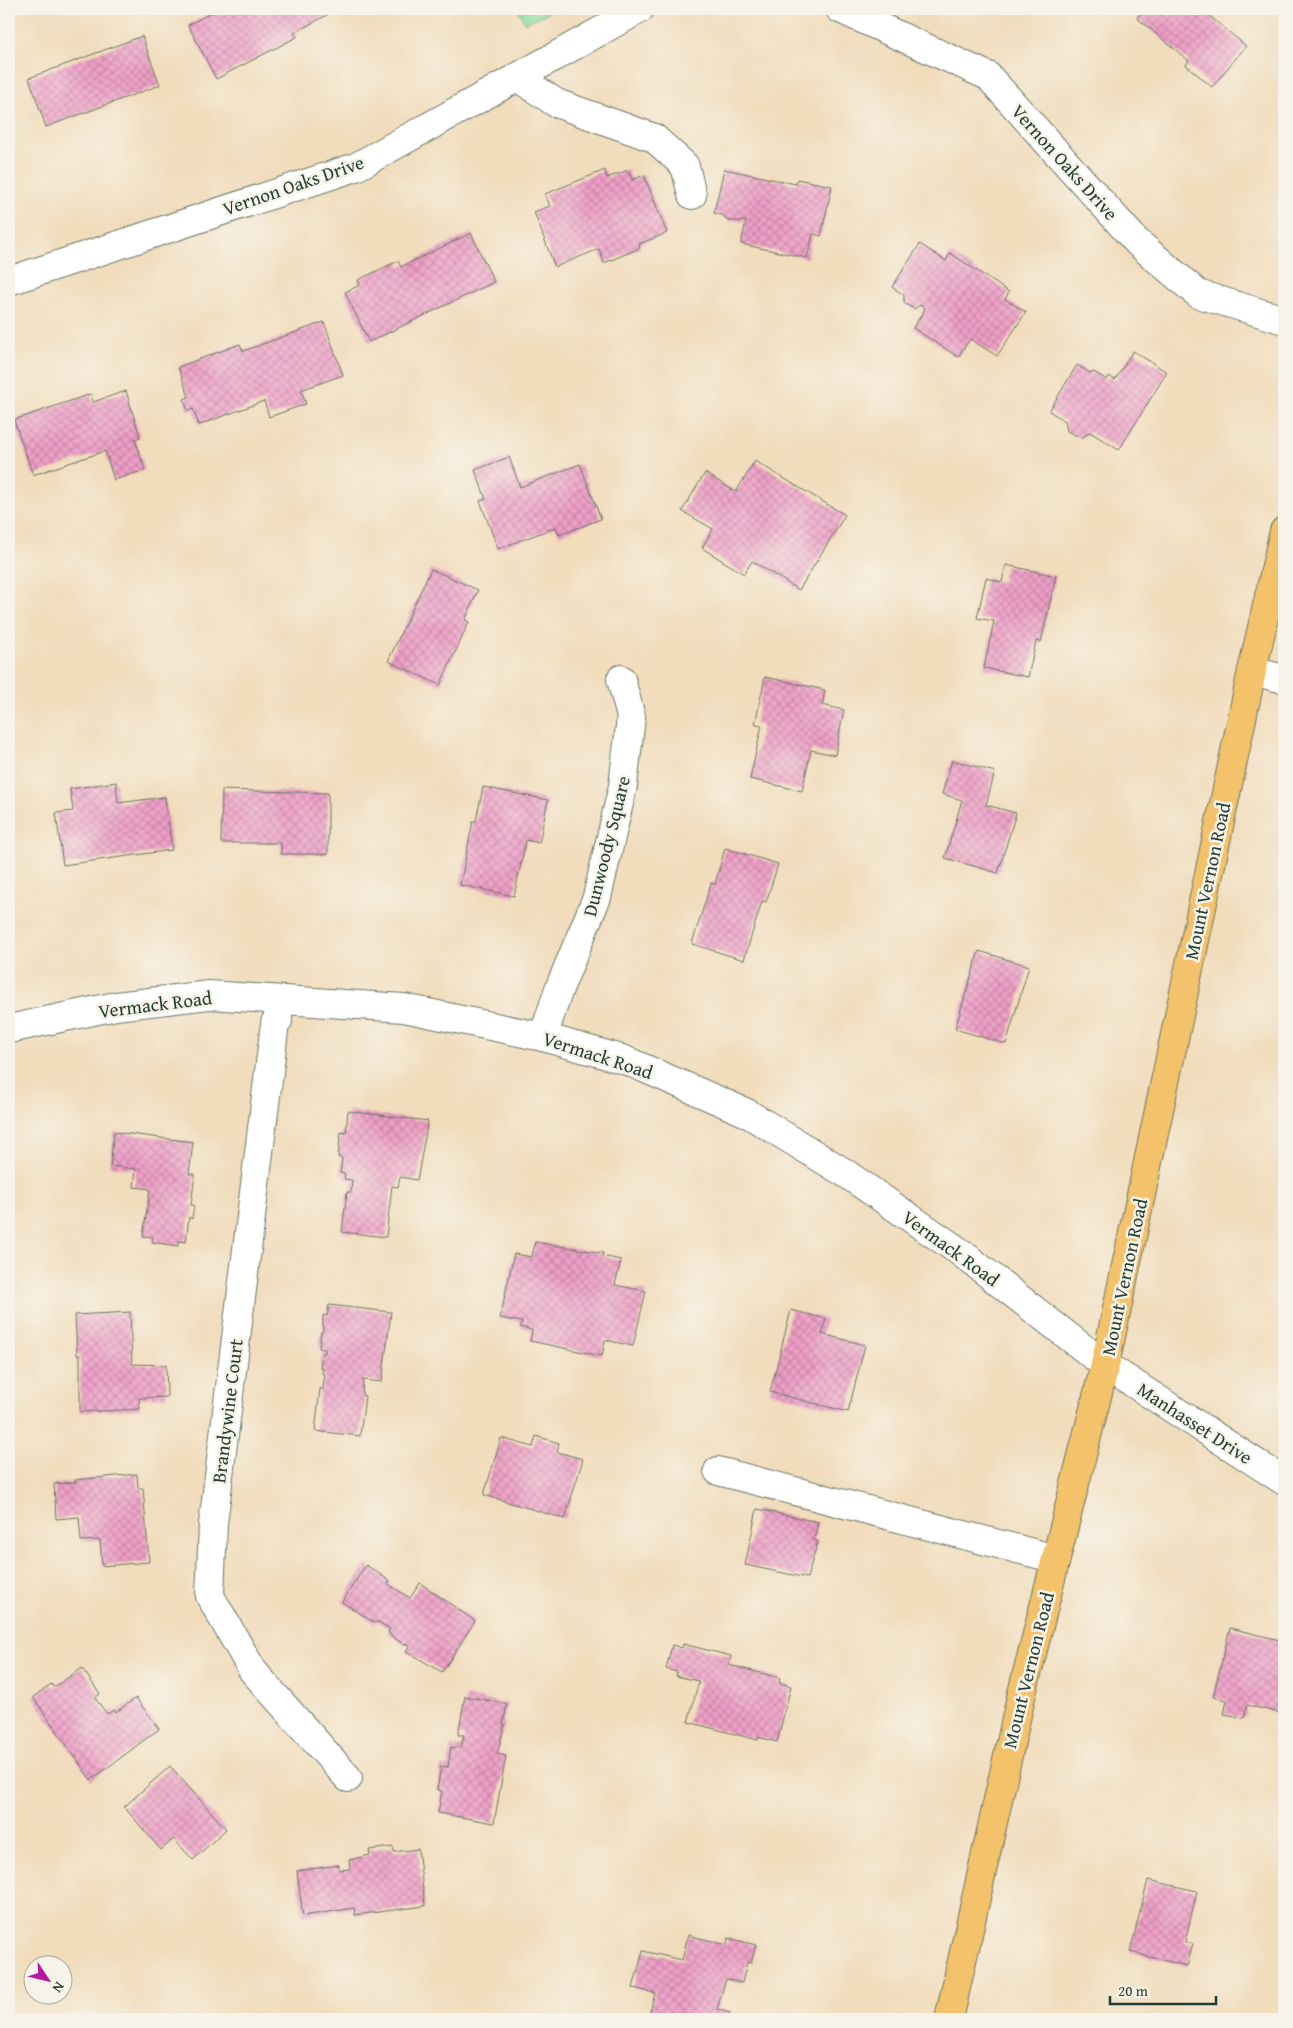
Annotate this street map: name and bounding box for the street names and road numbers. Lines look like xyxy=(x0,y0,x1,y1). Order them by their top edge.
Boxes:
street label: Vernon Oaks Drive xyxy=(1005,98,1125,226)
street label: Vernon Oaks Drive xyxy=(219,148,368,222)
street label: Dunwoody Square xyxy=(575,773,637,919)
street label: Mount Vernon Road xyxy=(1177,799,1238,962)
street label: Vermack Road xyxy=(97,983,214,1025)
street label: Vermack Road xyxy=(539,1024,657,1086)
street label: Mount Vernon Road xyxy=(1094,1195,1155,1358)
street label: Vermack Road xyxy=(897,1203,1006,1293)
street label: Brandywine Court xyxy=(204,1337,250,1485)
street label: Manhasset Drive xyxy=(1132,1375,1258,1471)
street label: Mount Vernon Road xyxy=(995,1588,1061,1751)

